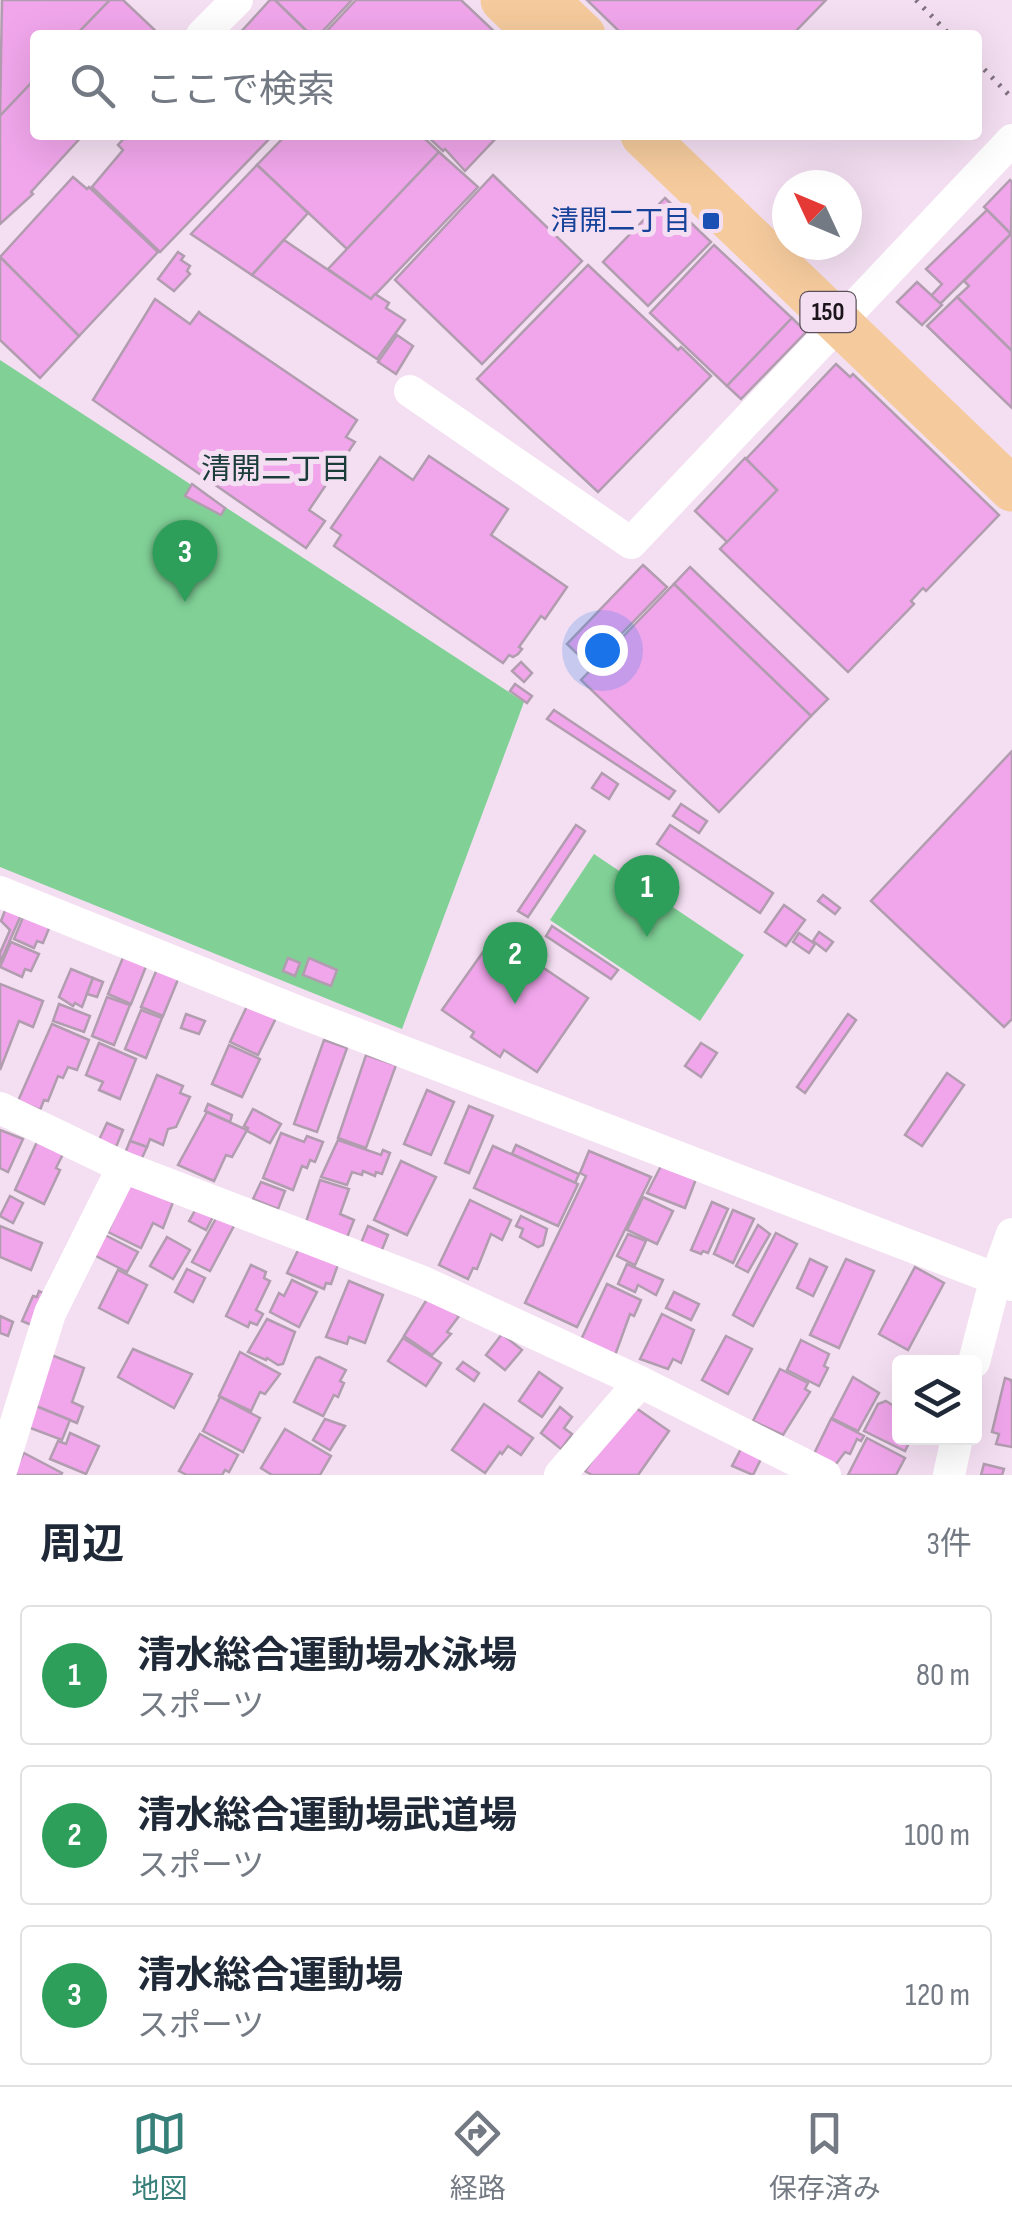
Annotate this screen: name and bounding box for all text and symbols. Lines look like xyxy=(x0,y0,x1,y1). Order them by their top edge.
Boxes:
search box xyxy=(30,30,982,140)
icon: search xyxy=(65,58,120,113)
text: ここで検索 xyxy=(145,68,335,113)
north arrow xyxy=(772,170,862,260)
place label: 清開二丁目 xyxy=(551,205,691,238)
marker: 清開二丁目 xyxy=(700,210,722,232)
road number: 150 xyxy=(800,292,856,332)
district label: 清開二丁目 xyxy=(201,452,351,488)
pin: 3 xyxy=(152,520,218,602)
your location xyxy=(577,625,628,676)
pin: 1 xyxy=(614,854,680,937)
pin: 2 xyxy=(482,922,548,1004)
map controls xyxy=(892,1355,982,1445)
button: layers xyxy=(892,1355,982,1445)
text: 周辺 xyxy=(40,1520,124,1571)
text: 3件 xyxy=(927,1525,972,1564)
text: 清水総合運動場水泳場 xyxy=(137,1634,517,1679)
text: 1 xyxy=(68,1656,81,1695)
text: 80 m xyxy=(916,1656,970,1695)
text: スポーツ xyxy=(137,1687,264,1726)
text: 清水総合運動場武道場 xyxy=(137,1794,517,1839)
text: 2 xyxy=(67,1816,82,1855)
text: 100 m xyxy=(905,1816,970,1855)
text: スポーツ xyxy=(137,1847,264,1886)
text: 清水総合運動場 xyxy=(137,1954,403,1999)
text: 3 xyxy=(67,1976,82,2015)
text: 120 m xyxy=(905,1976,970,2015)
text: スポーツ xyxy=(137,2007,264,2046)
tab: 地図 xyxy=(131,2106,187,2206)
tab: 経路 xyxy=(450,2106,506,2206)
tab: 保存済み xyxy=(769,2106,881,2206)

